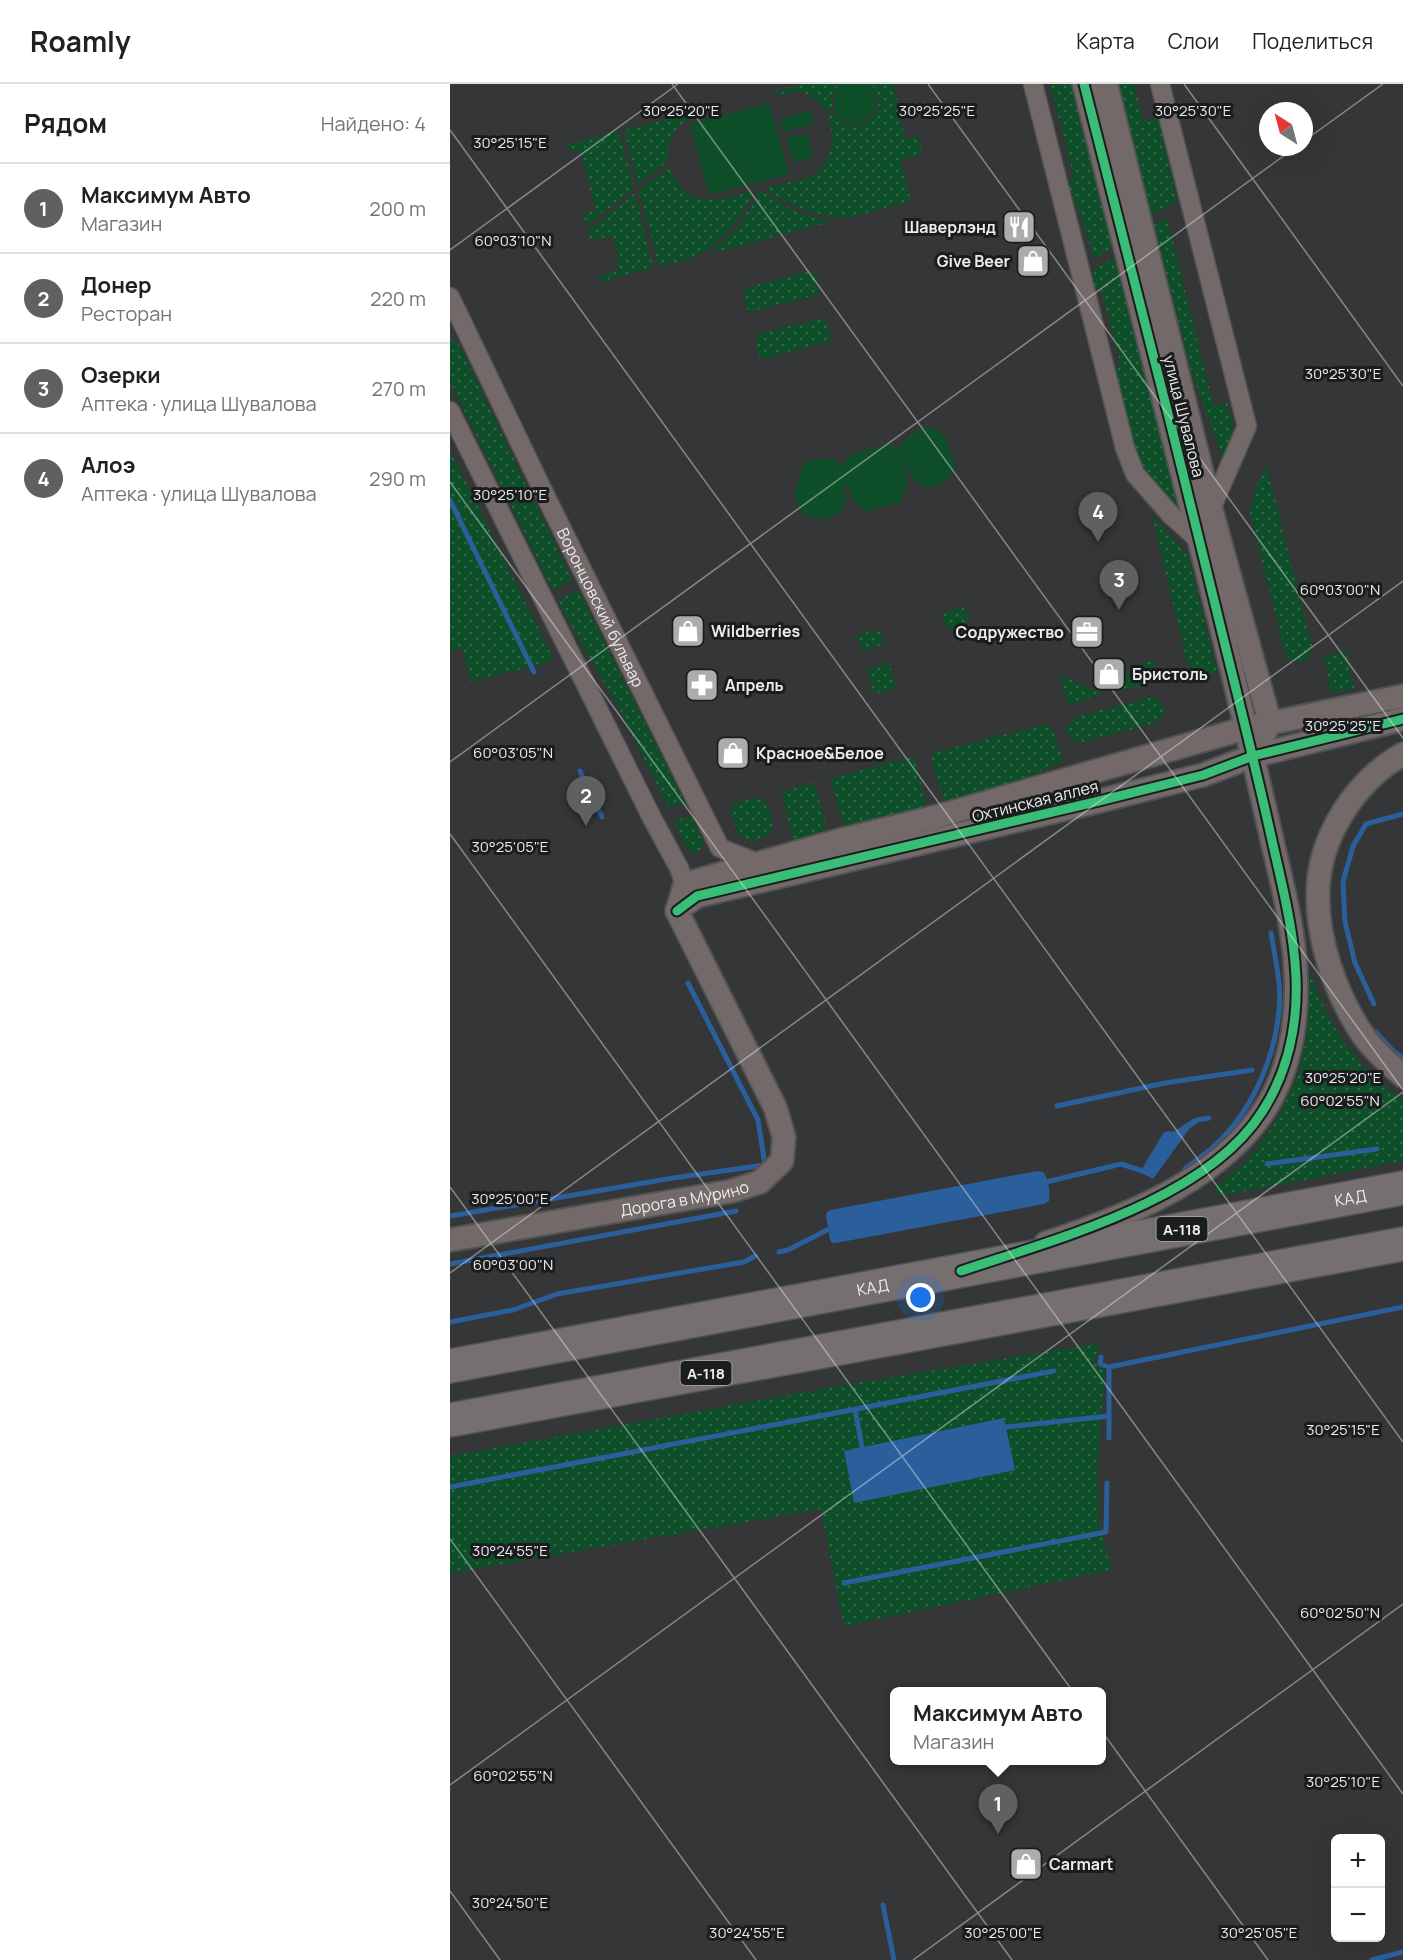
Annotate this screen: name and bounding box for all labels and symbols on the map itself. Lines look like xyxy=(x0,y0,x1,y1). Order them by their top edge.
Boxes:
text: 30°25'20"E xyxy=(643,100,719,121)
text: 30°25'25"E xyxy=(899,100,975,121)
text: 30°25'30"E xyxy=(1155,100,1231,121)
north arrow xyxy=(1259,102,1313,156)
text: 30°25'15"E xyxy=(473,132,547,153)
restaurant icon: Шаверлэнд xyxy=(1001,209,1037,245)
place label: Шаверлэнд xyxy=(904,216,996,238)
text: 60°03'10"N xyxy=(474,230,552,251)
shop icon: Give Beer xyxy=(1015,243,1051,279)
place label: Give Beer xyxy=(937,250,1010,272)
street label: улица Шувалова xyxy=(1158,353,1210,479)
text: 30°25'30"E xyxy=(1305,363,1381,384)
text: 30°25'10"E xyxy=(473,484,547,505)
pin: 4 xyxy=(1078,492,1118,542)
street label: Воронцовский бульвар xyxy=(552,524,650,691)
pin: 3 xyxy=(1100,560,1138,610)
text: 60°03'00"N xyxy=(1300,579,1380,600)
shop icon: Wildberries xyxy=(670,613,706,649)
office icon: Содружество xyxy=(1069,614,1105,650)
place label: Wildberries xyxy=(711,620,801,642)
place label: Содружество xyxy=(956,621,1064,643)
shop icon: Бристоль xyxy=(1091,656,1127,692)
place label: Бристоль xyxy=(1132,663,1208,685)
pharmacy icon: Апрель xyxy=(684,667,720,703)
place label: Апрель xyxy=(725,674,784,696)
text: 30°25'25"E xyxy=(1305,715,1381,736)
shop icon: Красное&Белое xyxy=(715,735,751,771)
text: 60°03'05"N xyxy=(473,742,553,763)
place label: Красное&Белое xyxy=(756,742,884,764)
street label: Охтинская аллея xyxy=(970,775,1100,827)
pin: 2 xyxy=(566,776,606,826)
text: 30°25'05"E xyxy=(472,836,548,857)
text: 30°25'20"E xyxy=(1305,1067,1381,1088)
text: 60°02'55"N xyxy=(1300,1090,1380,1111)
street label: Дорога в Мурино xyxy=(618,1175,752,1221)
street label: КАД xyxy=(1333,1184,1368,1212)
text: 30°25'00"E xyxy=(471,1188,549,1209)
road number: А-118 xyxy=(1156,1217,1208,1241)
text: 60°03'00"N xyxy=(473,1254,553,1275)
street label: КАД xyxy=(855,1273,891,1301)
your location xyxy=(906,1283,935,1312)
road number: А-118 xyxy=(680,1361,732,1385)
text: 30°25'15"E xyxy=(1306,1419,1380,1440)
text: 30°24'55"E xyxy=(472,1540,548,1561)
text: 60°02'50"N xyxy=(1300,1602,1380,1623)
text: 60°02'55"N xyxy=(473,1765,553,1786)
text: 30°25'10"E xyxy=(1306,1771,1380,1792)
pin: 1 xyxy=(978,1784,1018,1834)
shop icon: Carmart xyxy=(1008,1846,1044,1882)
place label: Carmart xyxy=(1049,1853,1113,1875)
text: 30°24'50"E xyxy=(472,1892,548,1913)
text: 30°24'55"E xyxy=(709,1922,785,1943)
text: 30°25'00"E xyxy=(964,1922,1042,1943)
text: 30°25'05"E xyxy=(1221,1922,1297,1943)

